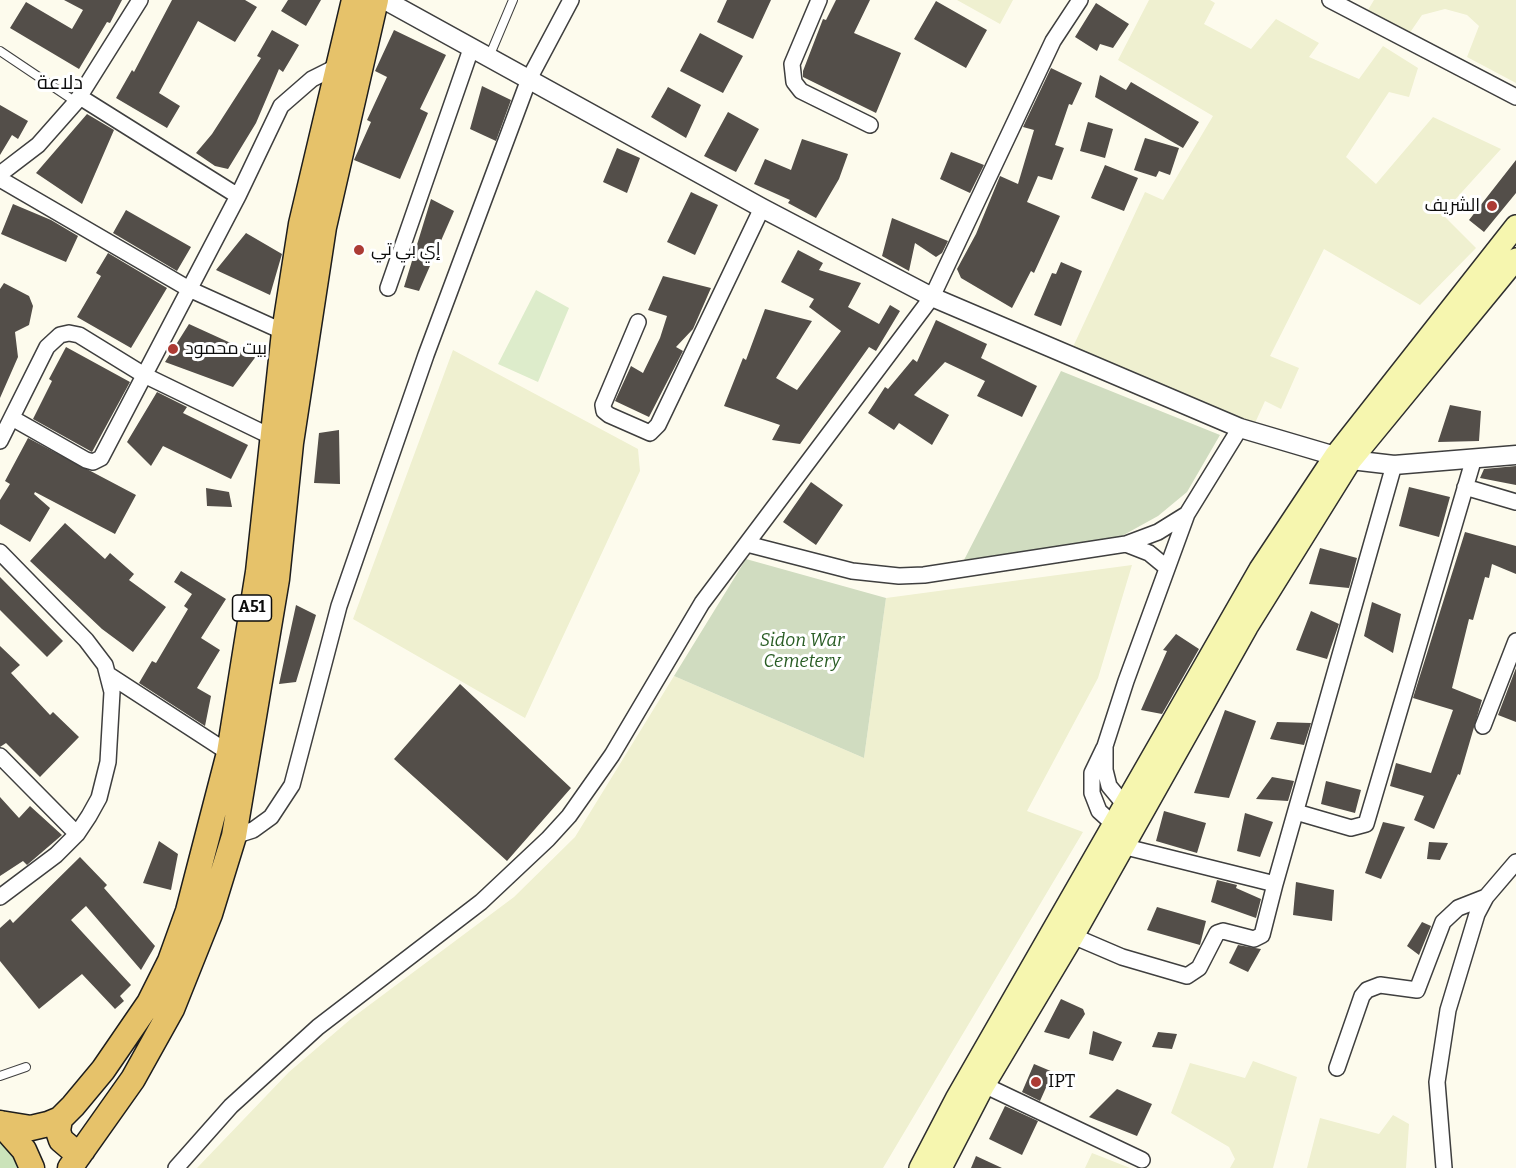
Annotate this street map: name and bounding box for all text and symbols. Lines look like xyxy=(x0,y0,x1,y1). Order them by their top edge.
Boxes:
district label: دلاعة xyxy=(37,71,83,95)
place label: الشريف xyxy=(1424,195,1480,217)
marker: الشريف xyxy=(1485,199,1499,213)
place label: إي بي تي xyxy=(371,239,441,261)
marker: إي بي تي xyxy=(352,243,366,257)
place label: بيت محمود xyxy=(185,338,267,360)
marker: بيت محمود xyxy=(166,342,180,356)
road number: A51 xyxy=(232,595,272,621)
park label: Sidon War Cemetery xyxy=(760,630,844,672)
place label: IPT xyxy=(1048,1071,1075,1093)
marker: IPT xyxy=(1029,1075,1043,1089)

